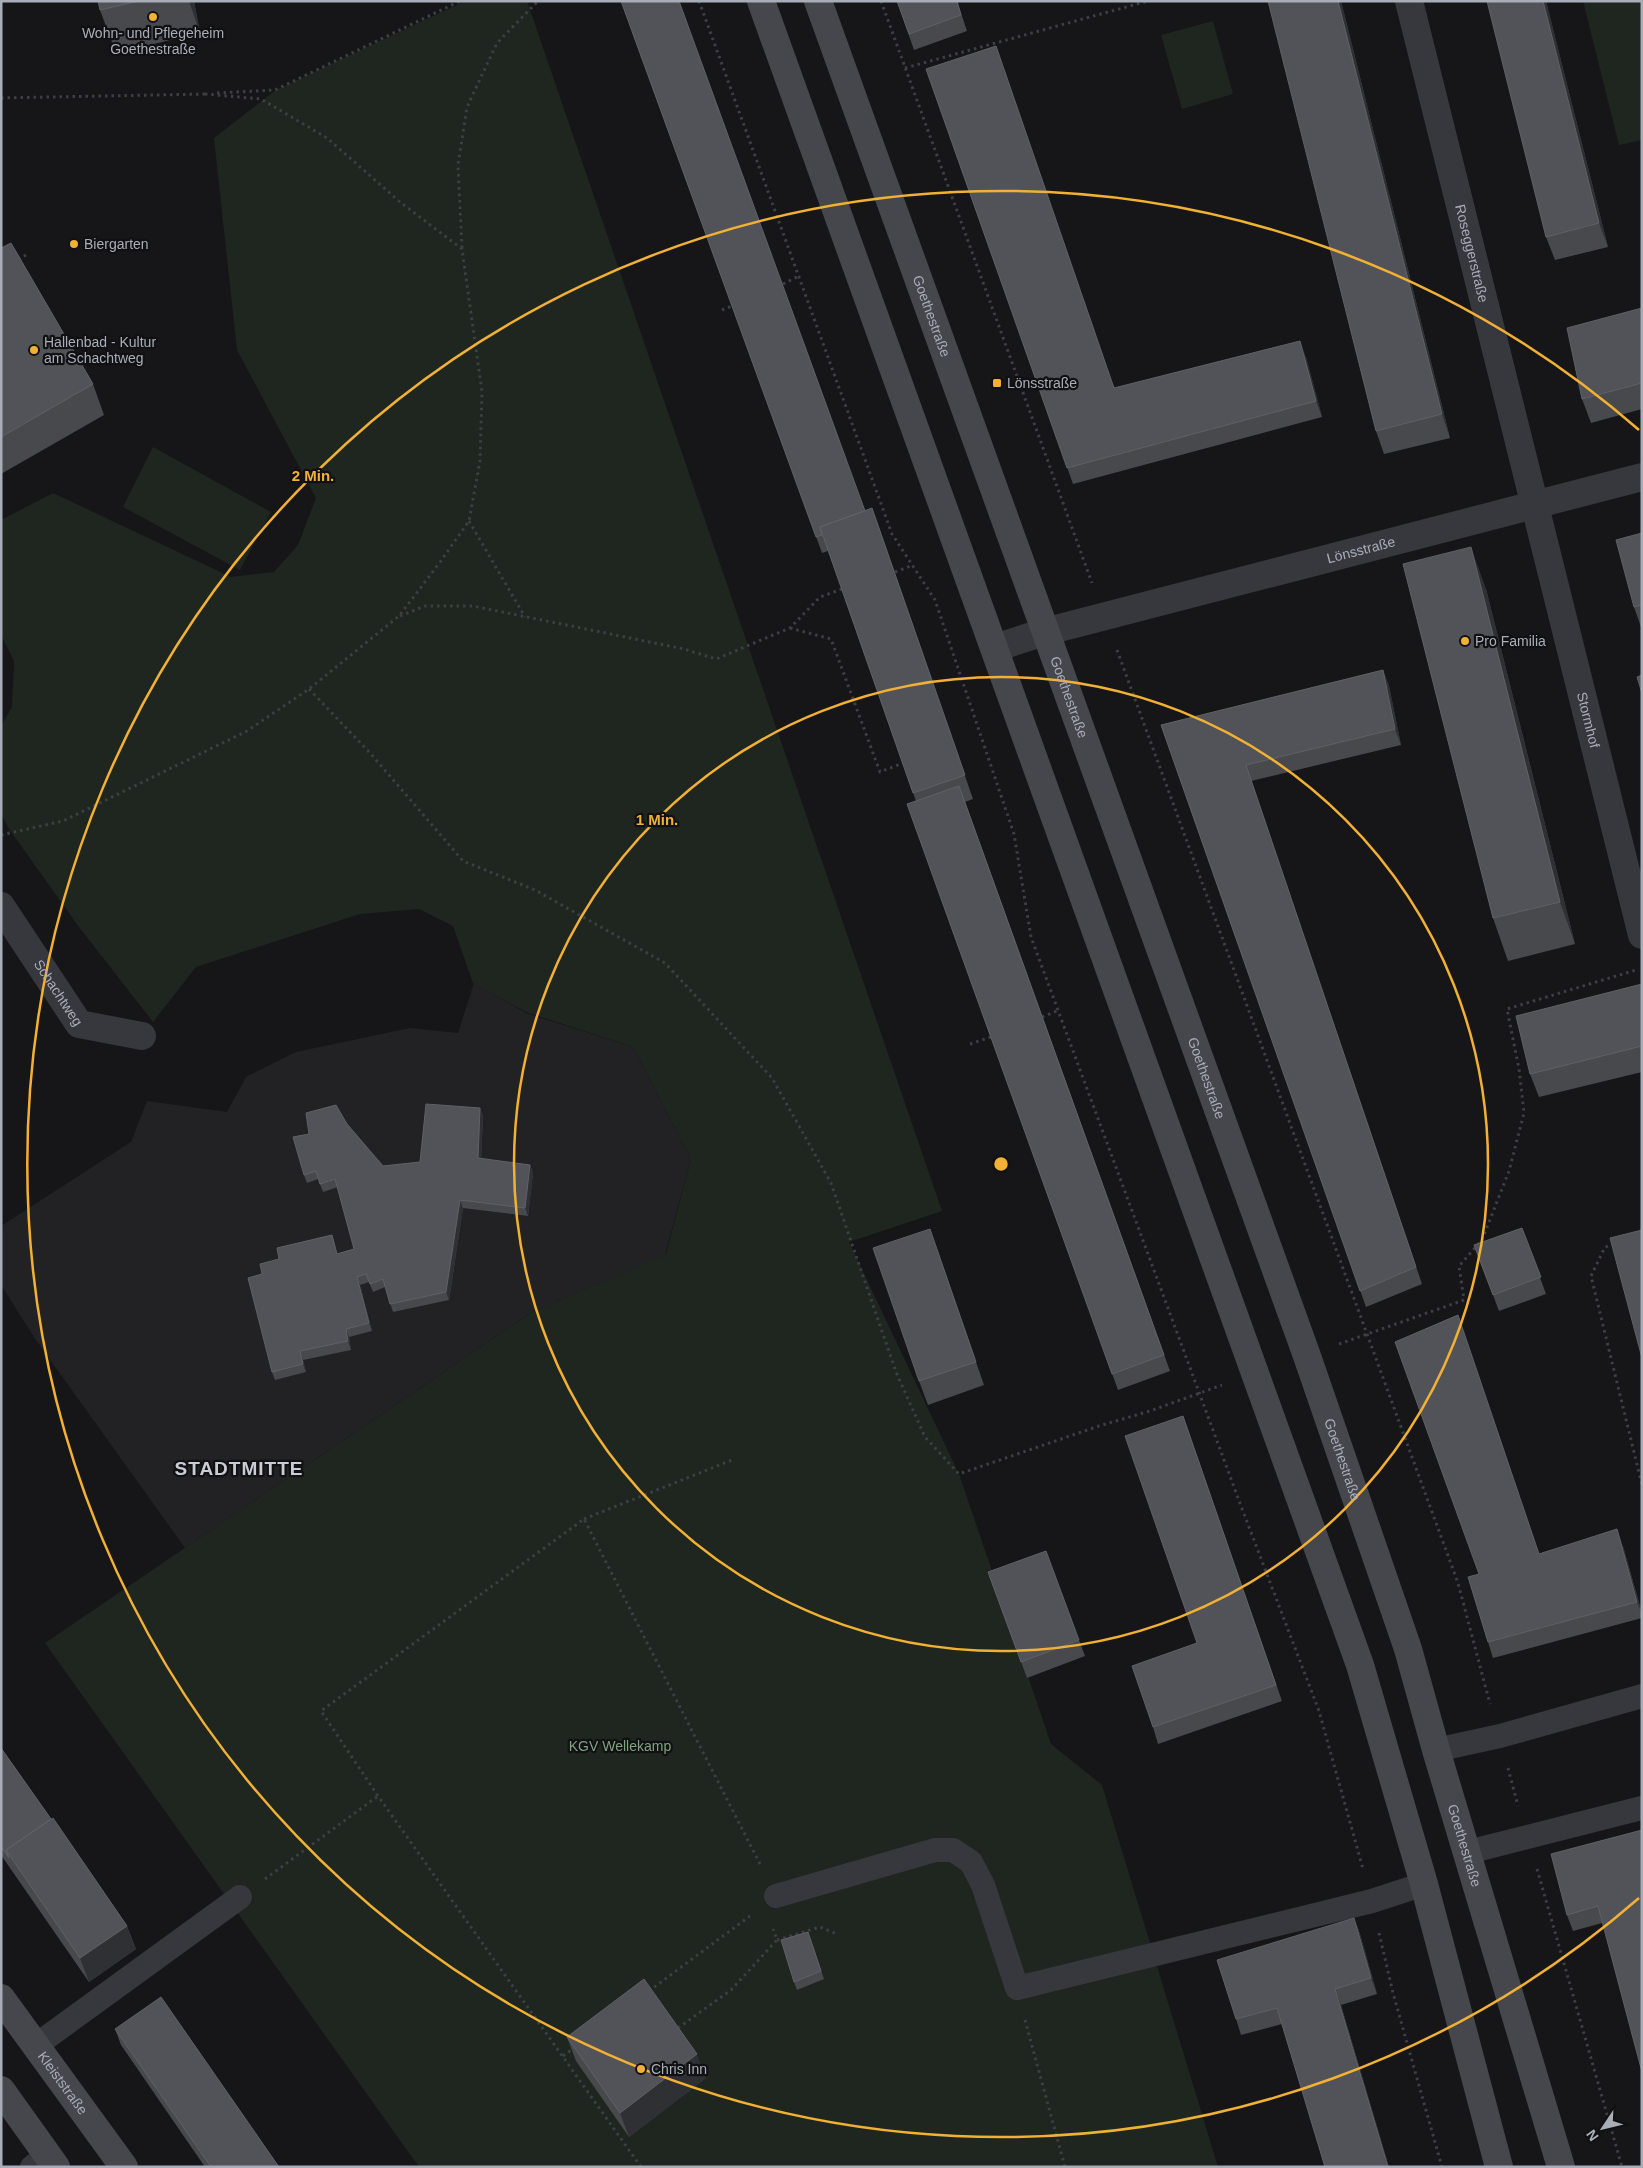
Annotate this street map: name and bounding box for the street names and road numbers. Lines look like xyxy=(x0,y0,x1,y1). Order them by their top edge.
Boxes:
street label: Roseggerstraße xyxy=(1452,203,1492,304)
street label: Goethestraße xyxy=(910,273,954,359)
street label: Lönsstraße xyxy=(1325,533,1397,566)
street label: Goethestraße xyxy=(1047,654,1091,740)
street label: Stormhof xyxy=(1574,690,1603,750)
street label: Schachtweg xyxy=(31,957,86,1029)
street label: Goethestraße xyxy=(1185,1035,1229,1121)
street label: Goethestraße xyxy=(1321,1416,1364,1503)
street label: Goethestraße xyxy=(1445,1802,1485,1889)
street label: Kleiststraße xyxy=(35,2048,91,2118)

